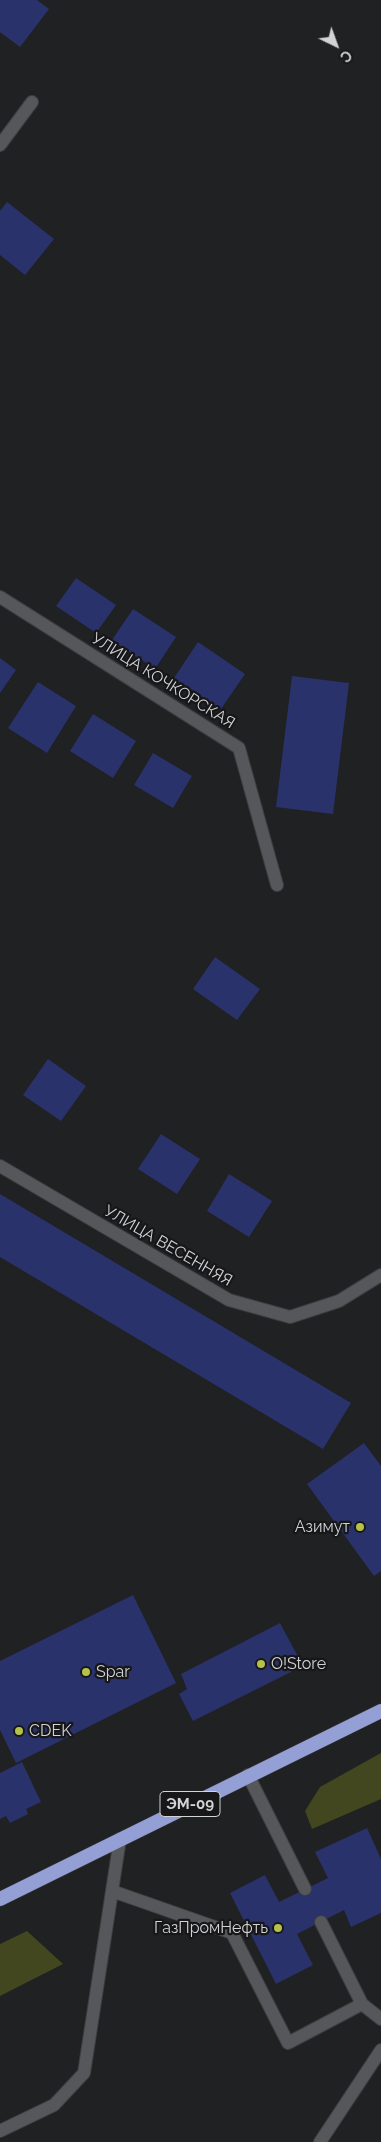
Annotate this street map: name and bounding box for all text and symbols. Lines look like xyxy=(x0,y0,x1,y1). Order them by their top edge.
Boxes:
north arrow xyxy=(311,20,361,70)
text: С xyxy=(337,47,355,65)
street label: УЛИЦА КОЧКОРСКАЯ xyxy=(88,629,238,733)
street label: УЛИЦА ВЕСЕННЯЯ xyxy=(100,1201,236,1291)
place label: Азимут xyxy=(295,1517,350,1537)
marker: Азимут xyxy=(354,1521,366,1533)
place label: O!Store xyxy=(271,1654,326,1674)
marker: O!Store xyxy=(255,1658,267,1670)
place label: Spar xyxy=(96,1662,130,1682)
marker: Spar xyxy=(80,1666,92,1678)
place label: CDEK xyxy=(29,1721,71,1741)
marker: CDEK xyxy=(13,1725,25,1737)
road number: ЭМ-09 xyxy=(160,1792,220,1816)
place label: ГазПромНефть xyxy=(154,1918,268,1938)
marker: ГазПромНефть xyxy=(272,1922,284,1934)

